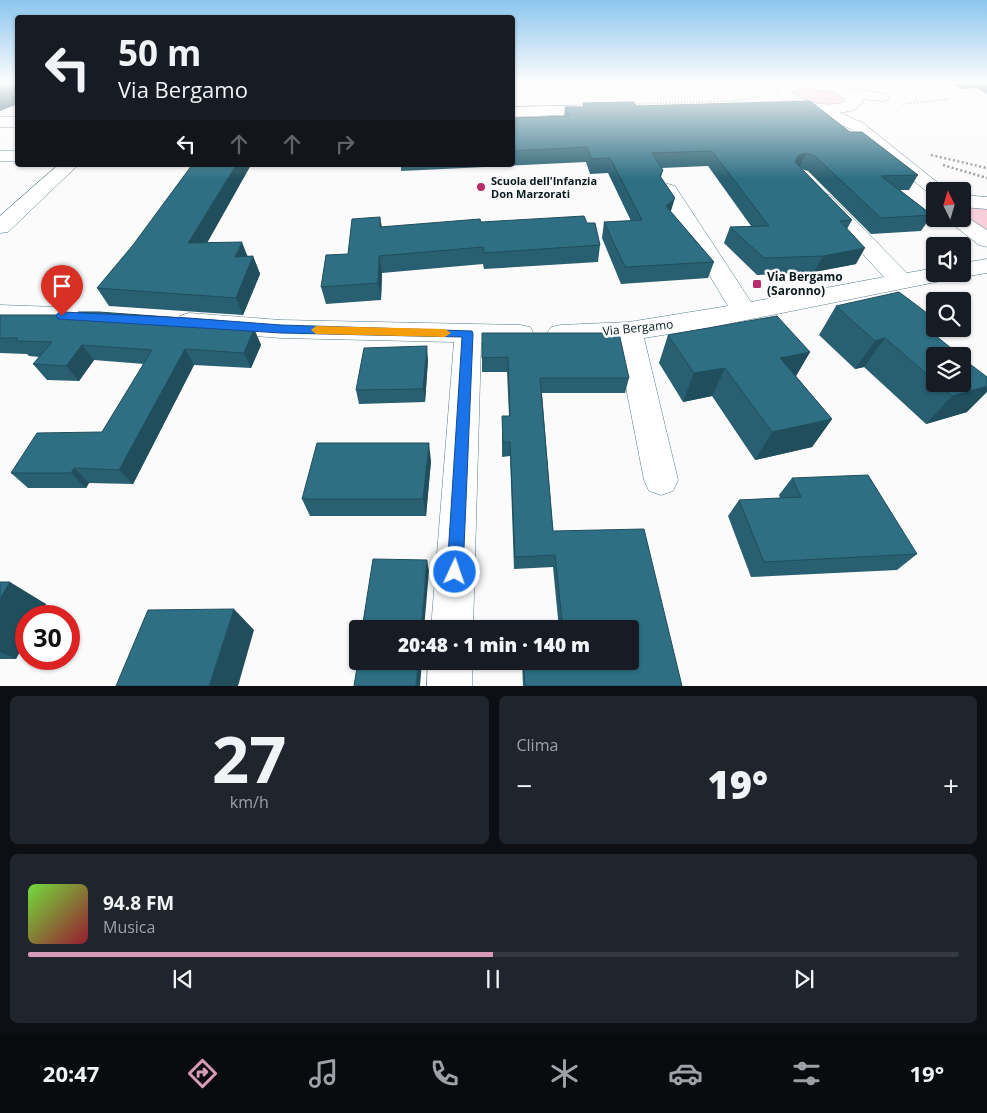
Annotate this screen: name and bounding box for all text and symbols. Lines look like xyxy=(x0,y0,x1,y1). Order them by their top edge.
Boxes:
text: 50 m xyxy=(118,29,201,76)
icon: left xyxy=(35,35,100,100)
text: Via Bergamo xyxy=(118,74,248,104)
icon: left xyxy=(172,130,200,158)
icon: ahead xyxy=(225,130,253,158)
icon: ahead xyxy=(278,130,306,158)
icon: right xyxy=(331,130,359,158)
place label: Scuola dell'Infanzia Don Marzorati xyxy=(491,173,597,201)
marker: Scuola dell'Infanzia Don Marzorati xyxy=(475,181,487,193)
north arrow xyxy=(926,182,971,228)
map controls xyxy=(926,182,971,392)
button: sound xyxy=(926,237,971,282)
pin xyxy=(41,265,83,316)
place label: Via Bergamo (Saronno) xyxy=(767,268,843,299)
icon: arrive xyxy=(48,272,76,300)
marker: Via Bergamo (Saronno) xyxy=(751,278,763,290)
button: search xyxy=(926,292,971,337)
street label: Via Bergamo xyxy=(602,315,674,340)
button: layers xyxy=(926,347,971,392)
position arrow xyxy=(428,545,480,597)
speed limit sign: 30 xyxy=(15,605,80,670)
text: 20:48 · 1 min · 140 m xyxy=(398,632,590,658)
text: 27 xyxy=(212,714,286,802)
text: Clima xyxy=(517,734,558,756)
text: 19° xyxy=(707,758,768,810)
text: − xyxy=(517,766,533,804)
text: + xyxy=(943,766,959,804)
text: km/h xyxy=(230,791,269,813)
text: 94.8 FM xyxy=(103,890,174,916)
text: Musica xyxy=(103,916,155,938)
icon: previous xyxy=(169,965,197,993)
icon: pause xyxy=(479,965,507,993)
icon: next xyxy=(790,965,818,993)
icon: directions xyxy=(185,1056,220,1091)
icon: music xyxy=(306,1056,341,1091)
icon: phone xyxy=(427,1056,462,1091)
icon: climate xyxy=(547,1056,582,1091)
icon: car xyxy=(668,1056,703,1091)
icon: filters xyxy=(789,1056,824,1091)
text: 20:47 xyxy=(43,1058,99,1088)
text: 19° xyxy=(909,1058,944,1088)

